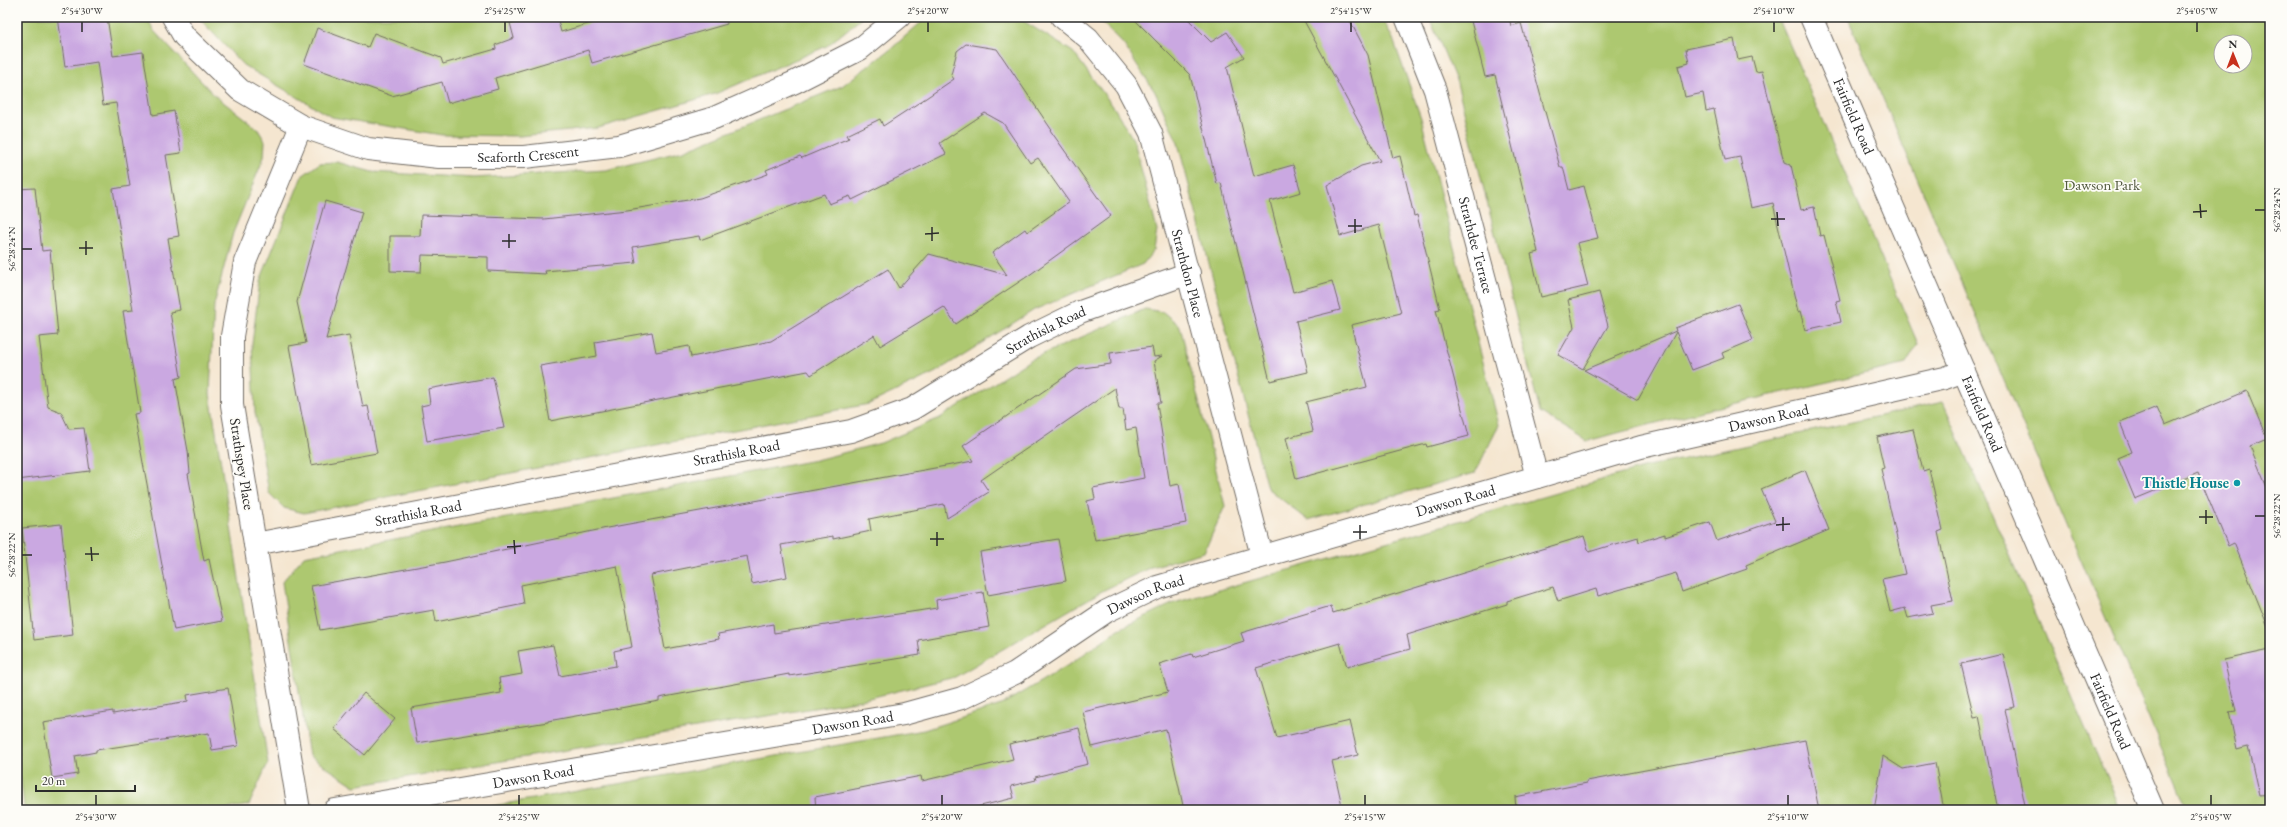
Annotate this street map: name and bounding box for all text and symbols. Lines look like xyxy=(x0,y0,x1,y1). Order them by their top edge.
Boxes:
text: 2°54'30"W xyxy=(61,4,104,17)
text: 2°54'25"W xyxy=(484,4,527,17)
text: 2°54'20"W xyxy=(907,4,950,17)
text: 2°54'15"W xyxy=(1330,4,1373,17)
text: 2°54'10"W xyxy=(1753,4,1796,17)
text: 2°54'05"W xyxy=(2176,4,2219,17)
north arrow xyxy=(2213,34,2253,74)
text: N xyxy=(2228,37,2237,51)
street label: Fairfield Road xyxy=(1829,75,1879,157)
street label: Seaforth Crescent xyxy=(477,141,580,166)
park label: Dawson Park xyxy=(2064,175,2141,194)
text: 56°28'24"N xyxy=(2270,187,2283,232)
street label: Strathdee Terrace xyxy=(1455,195,1498,296)
text: 56°28'24"N xyxy=(5,226,18,271)
street label: Strathdon Place xyxy=(1168,227,1209,320)
street label: Strathisla Road xyxy=(1002,301,1088,358)
street label: Fairfield Road xyxy=(1958,372,2008,455)
street label: Dawson Road xyxy=(1727,399,1811,436)
street label: Strathspey Place xyxy=(226,417,259,511)
street label: Strathisla Road xyxy=(691,435,782,470)
place label: Thistle House xyxy=(2141,473,2229,492)
marker: Thistle House xyxy=(2232,478,2242,488)
street label: Dawson Road xyxy=(1413,480,1498,521)
text: 56°28'22"N xyxy=(2270,493,2283,538)
street label: Strathisla Road xyxy=(373,495,463,530)
text: 56°28'22"N xyxy=(5,532,18,577)
street label: Dawson Road xyxy=(1104,570,1187,619)
street label: Fairfield Road xyxy=(2086,670,2136,752)
street label: Dawson Road xyxy=(811,706,895,738)
street label: Dawson Road xyxy=(491,760,576,792)
scale bar xyxy=(36,767,135,793)
text: 20 m xyxy=(42,773,66,789)
text: 2°54'30"W xyxy=(75,810,118,823)
text: 2°54'25"W xyxy=(498,810,541,823)
text: 2°54'20"W xyxy=(921,810,964,823)
text: 2°54'15"W xyxy=(1344,810,1387,823)
text: 2°54'10"W xyxy=(1767,810,1810,823)
text: 2°54'05"W xyxy=(2190,810,2233,823)

